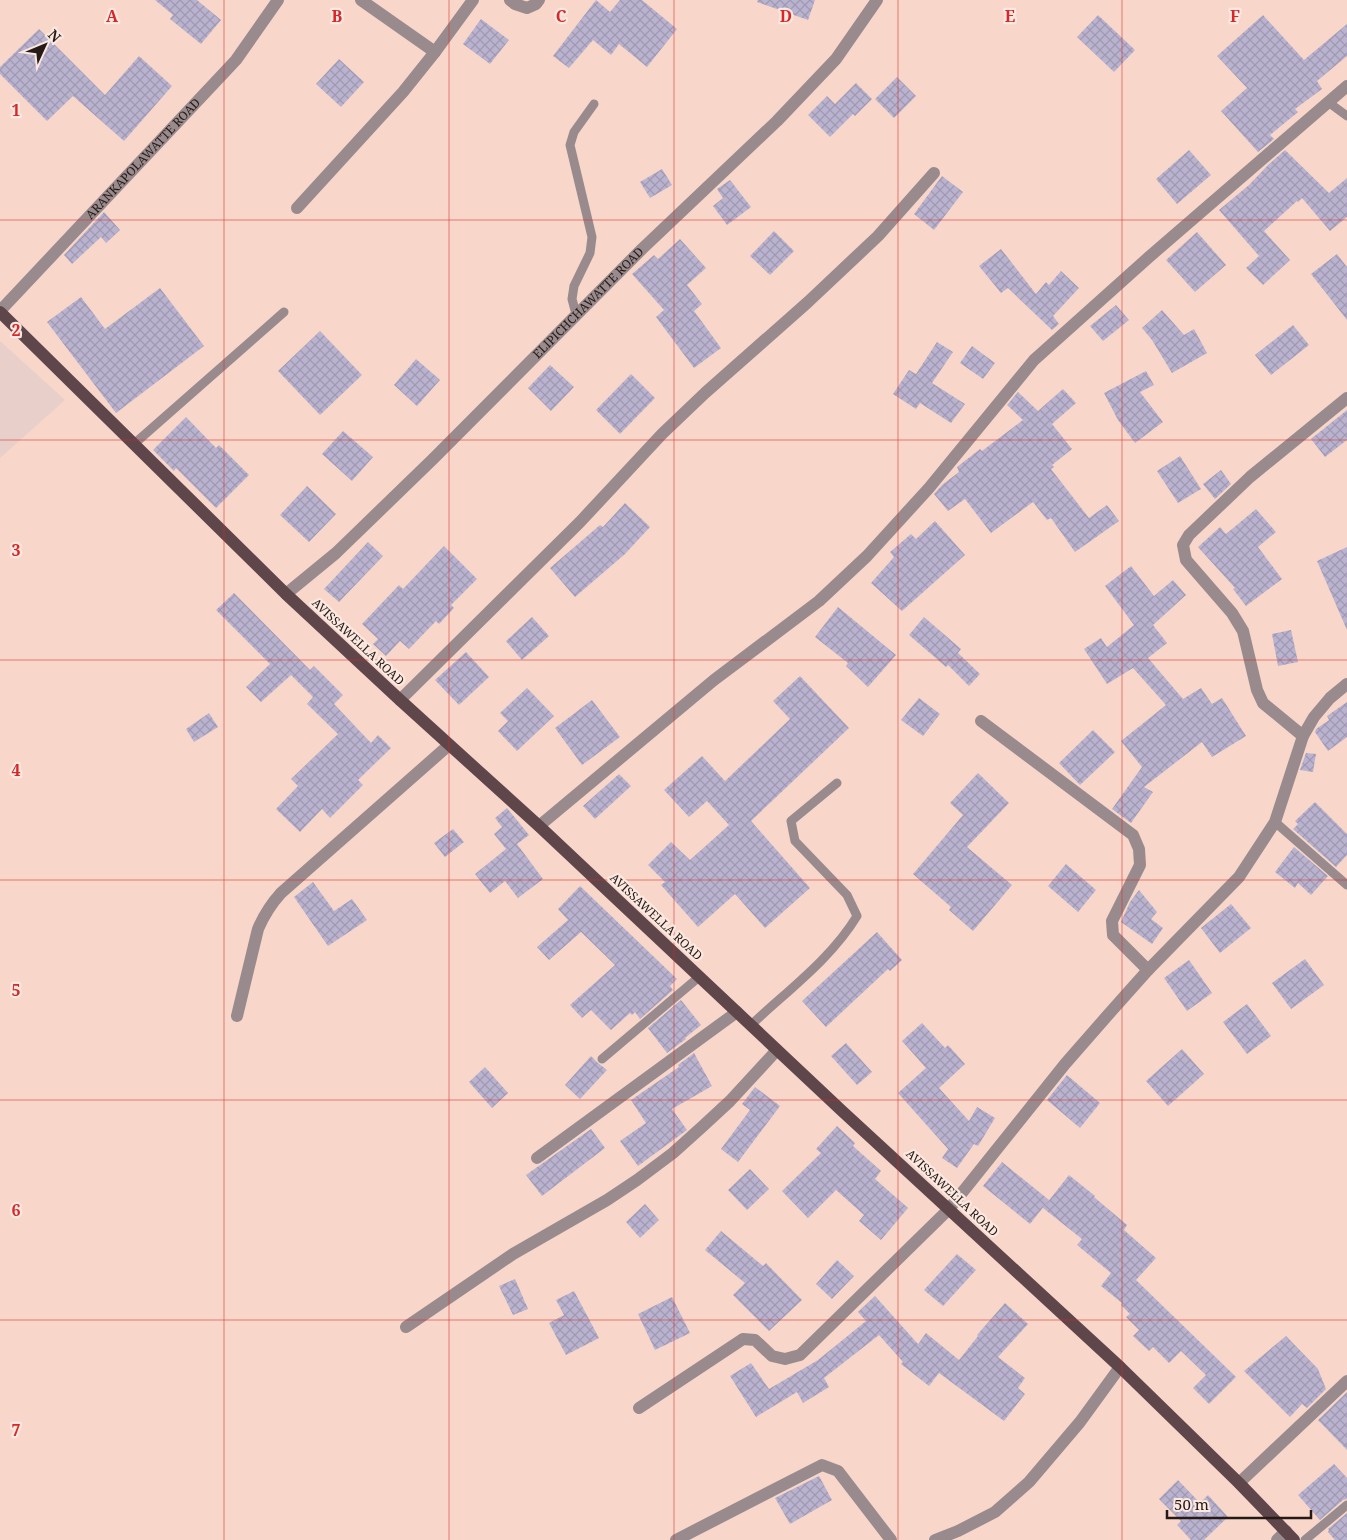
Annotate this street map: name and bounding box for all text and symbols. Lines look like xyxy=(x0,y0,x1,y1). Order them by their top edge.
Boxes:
text: A xyxy=(106,5,119,27)
text: B xyxy=(332,5,343,27)
text: C xyxy=(556,5,567,27)
text: D xyxy=(780,5,792,27)
text: E xyxy=(1005,5,1015,27)
text: F xyxy=(1230,5,1240,27)
north arrow xyxy=(20,20,70,70)
text: N xyxy=(44,25,65,46)
street label: ARANKAPOLAWATTE ROAD xyxy=(82,94,204,223)
text: 1 xyxy=(11,99,21,121)
street label: ELIPICHCHAWATTE ROAD xyxy=(529,243,647,362)
text: 2 xyxy=(11,319,21,341)
text: 3 xyxy=(11,539,21,561)
street label: AVISSAWELLA ROAD xyxy=(308,594,408,689)
text: 4 xyxy=(11,759,21,781)
street label: AVISSAWELLA ROAD xyxy=(606,869,706,964)
text: 5 xyxy=(11,979,21,1001)
street label: AVISSAWELLA ROAD xyxy=(902,1145,1002,1240)
text: 6 xyxy=(11,1199,21,1221)
text: 7 xyxy=(11,1419,21,1441)
scale bar xyxy=(1167,1488,1311,1520)
text: 50 m xyxy=(1174,1494,1209,1514)

